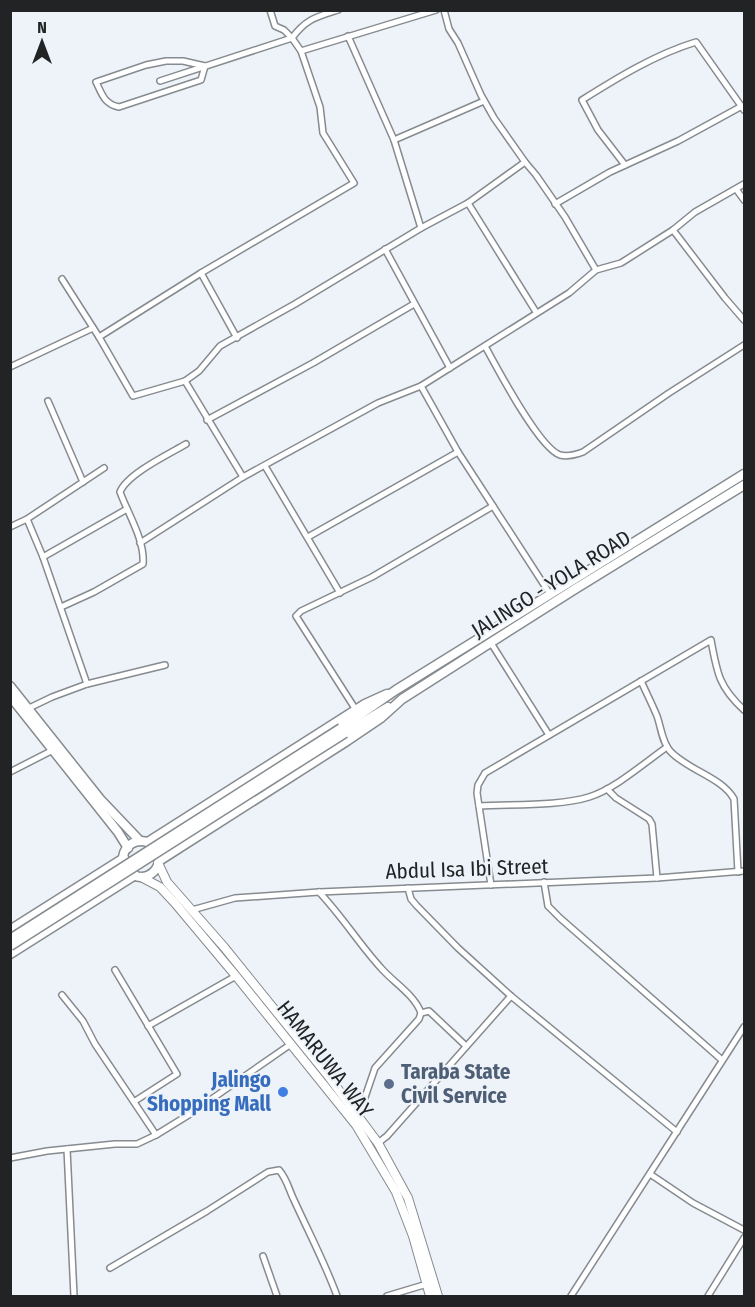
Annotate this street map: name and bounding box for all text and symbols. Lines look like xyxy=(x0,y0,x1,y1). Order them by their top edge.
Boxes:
north arrow xyxy=(12,12,72,72)
text: N xyxy=(37,18,47,37)
street label: JALINGO - YOLA ROAD xyxy=(467,525,635,643)
street label: Abdul Isa Ibi Street xyxy=(385,853,549,885)
street label: HAMARUWA WAY xyxy=(271,995,379,1123)
place label: Taraba State Civil Service xyxy=(401,1059,511,1109)
place label: Jalingo Shopping Mall xyxy=(147,1067,271,1117)
marker: Taraba State Civil Service xyxy=(382,1077,396,1091)
marker: Jalingo Shopping Mall xyxy=(276,1085,290,1099)

